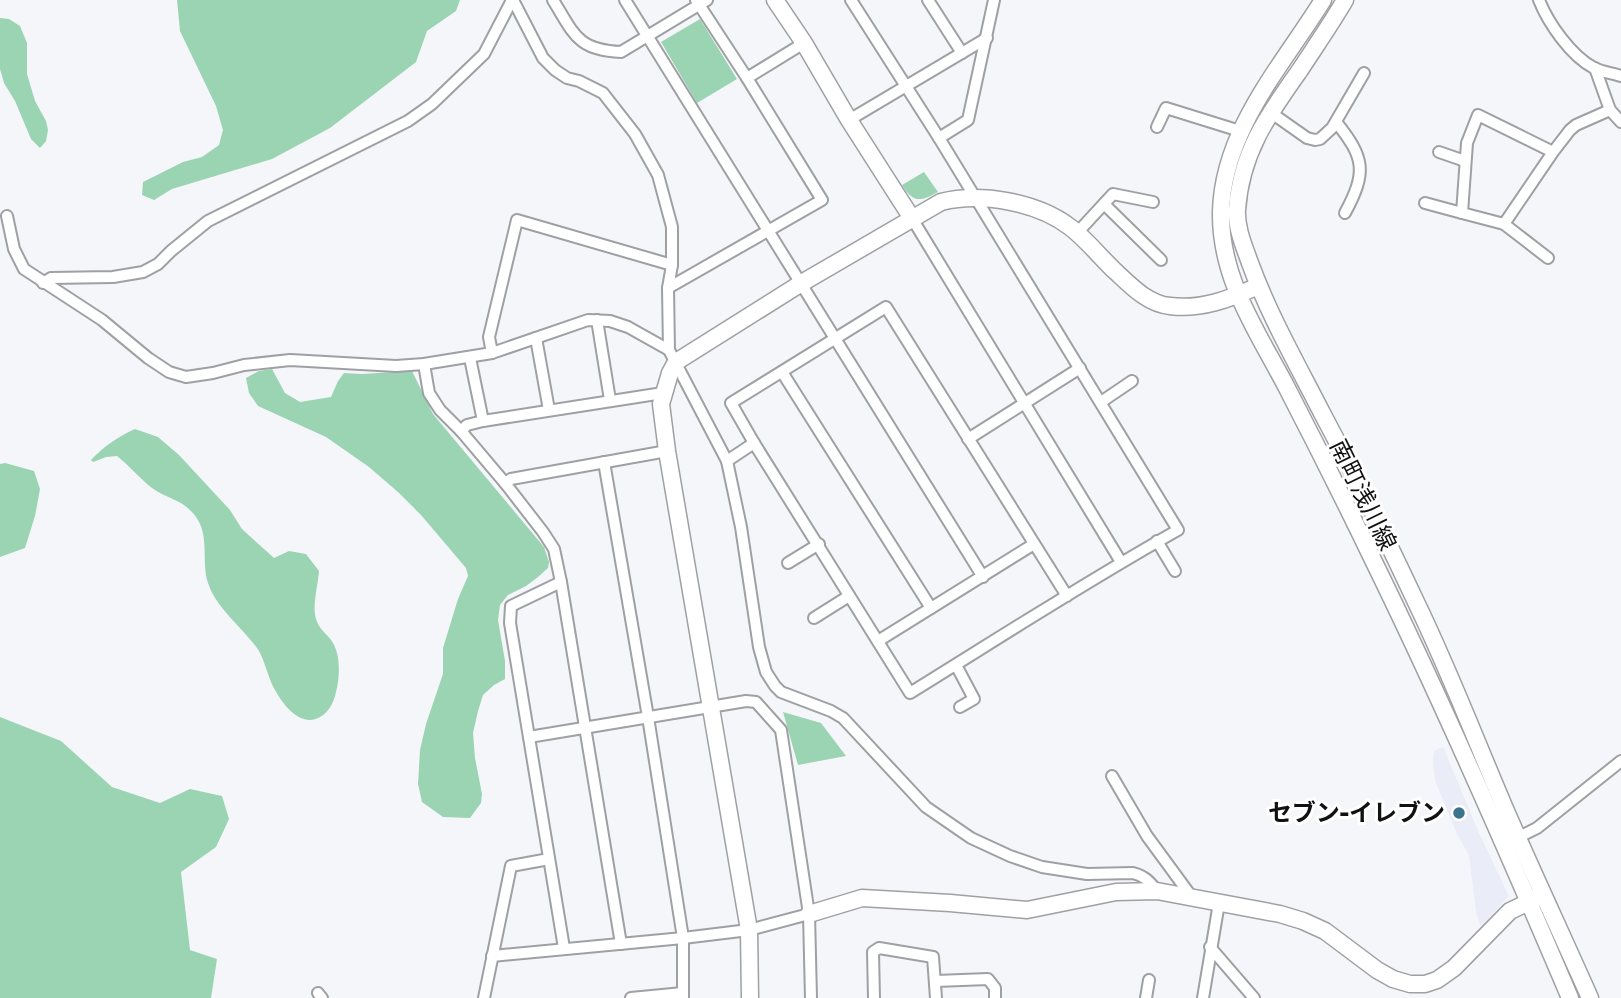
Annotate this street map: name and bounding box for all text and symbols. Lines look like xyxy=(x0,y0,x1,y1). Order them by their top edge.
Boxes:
street label: 南町浅川線 xyxy=(1325,434,1404,555)
place label: セブン-イレブン xyxy=(1268,797,1445,826)
marker: セブン-イレブン xyxy=(1451,805,1467,821)

